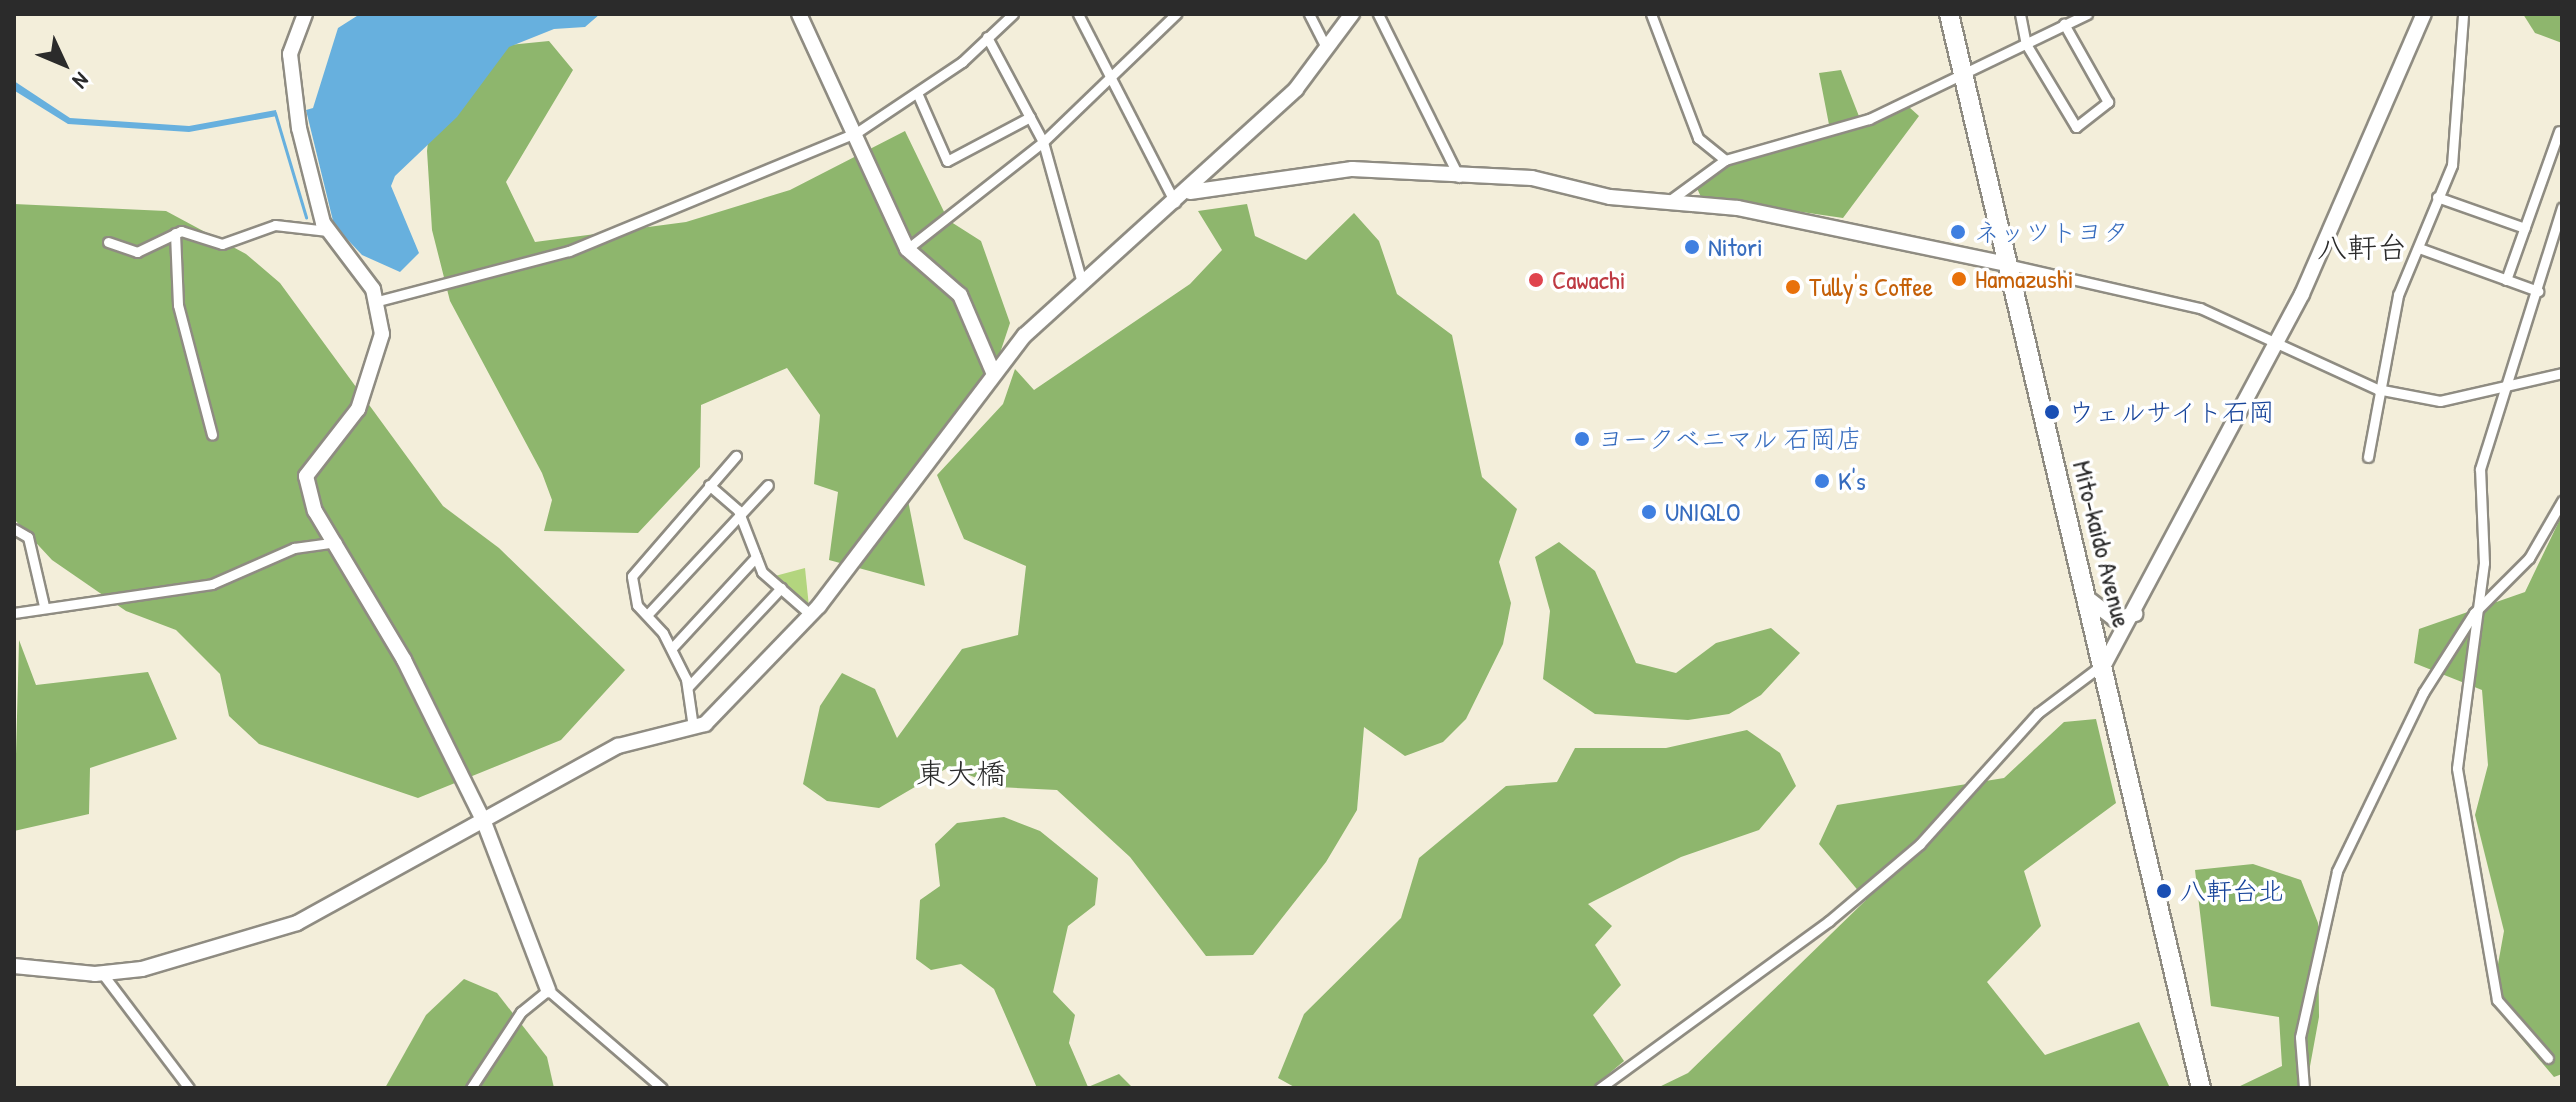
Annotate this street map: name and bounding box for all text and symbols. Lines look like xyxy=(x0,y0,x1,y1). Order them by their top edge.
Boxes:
north arrow xyxy=(24,24,104,104)
text: N xyxy=(66,66,96,95)
place label: ネッツトヨタ xyxy=(1974,216,2130,248)
marker: ネッツトヨタ xyxy=(1949,223,1967,241)
district label: 八軒台 xyxy=(2317,229,2407,265)
place label: Nitori xyxy=(1708,231,1763,263)
marker: Nitori xyxy=(1683,238,1701,256)
place label: Hamazushi xyxy=(1975,263,2074,295)
place label: Cawachi xyxy=(1552,264,1626,296)
marker: Hamazushi xyxy=(1950,270,1968,288)
marker: Cawachi xyxy=(1527,271,1545,289)
place label: Tully's Coffee xyxy=(1809,271,1933,303)
marker: Tully's Coffee xyxy=(1784,278,1802,296)
place label: ウェルサイト石岡 xyxy=(2068,396,2276,428)
marker: ウェルサイト石岡 xyxy=(2043,403,2061,421)
place label: ヨークベニマル 石岡店 xyxy=(1598,423,1862,455)
marker: ヨークベニマル 石岡店 xyxy=(1573,430,1591,448)
street label: Mito-kaido Avenue xyxy=(2066,457,2138,631)
place label: K's xyxy=(1838,465,1866,497)
marker: K's xyxy=(1813,472,1831,490)
place label: UNIQLO xyxy=(1665,496,1740,528)
marker: UNIQLO xyxy=(1640,503,1658,521)
district label: 東大橋 xyxy=(916,755,1006,791)
place label: 八軒台北 xyxy=(2180,875,2284,907)
marker: 八軒台北 xyxy=(2155,882,2173,900)

